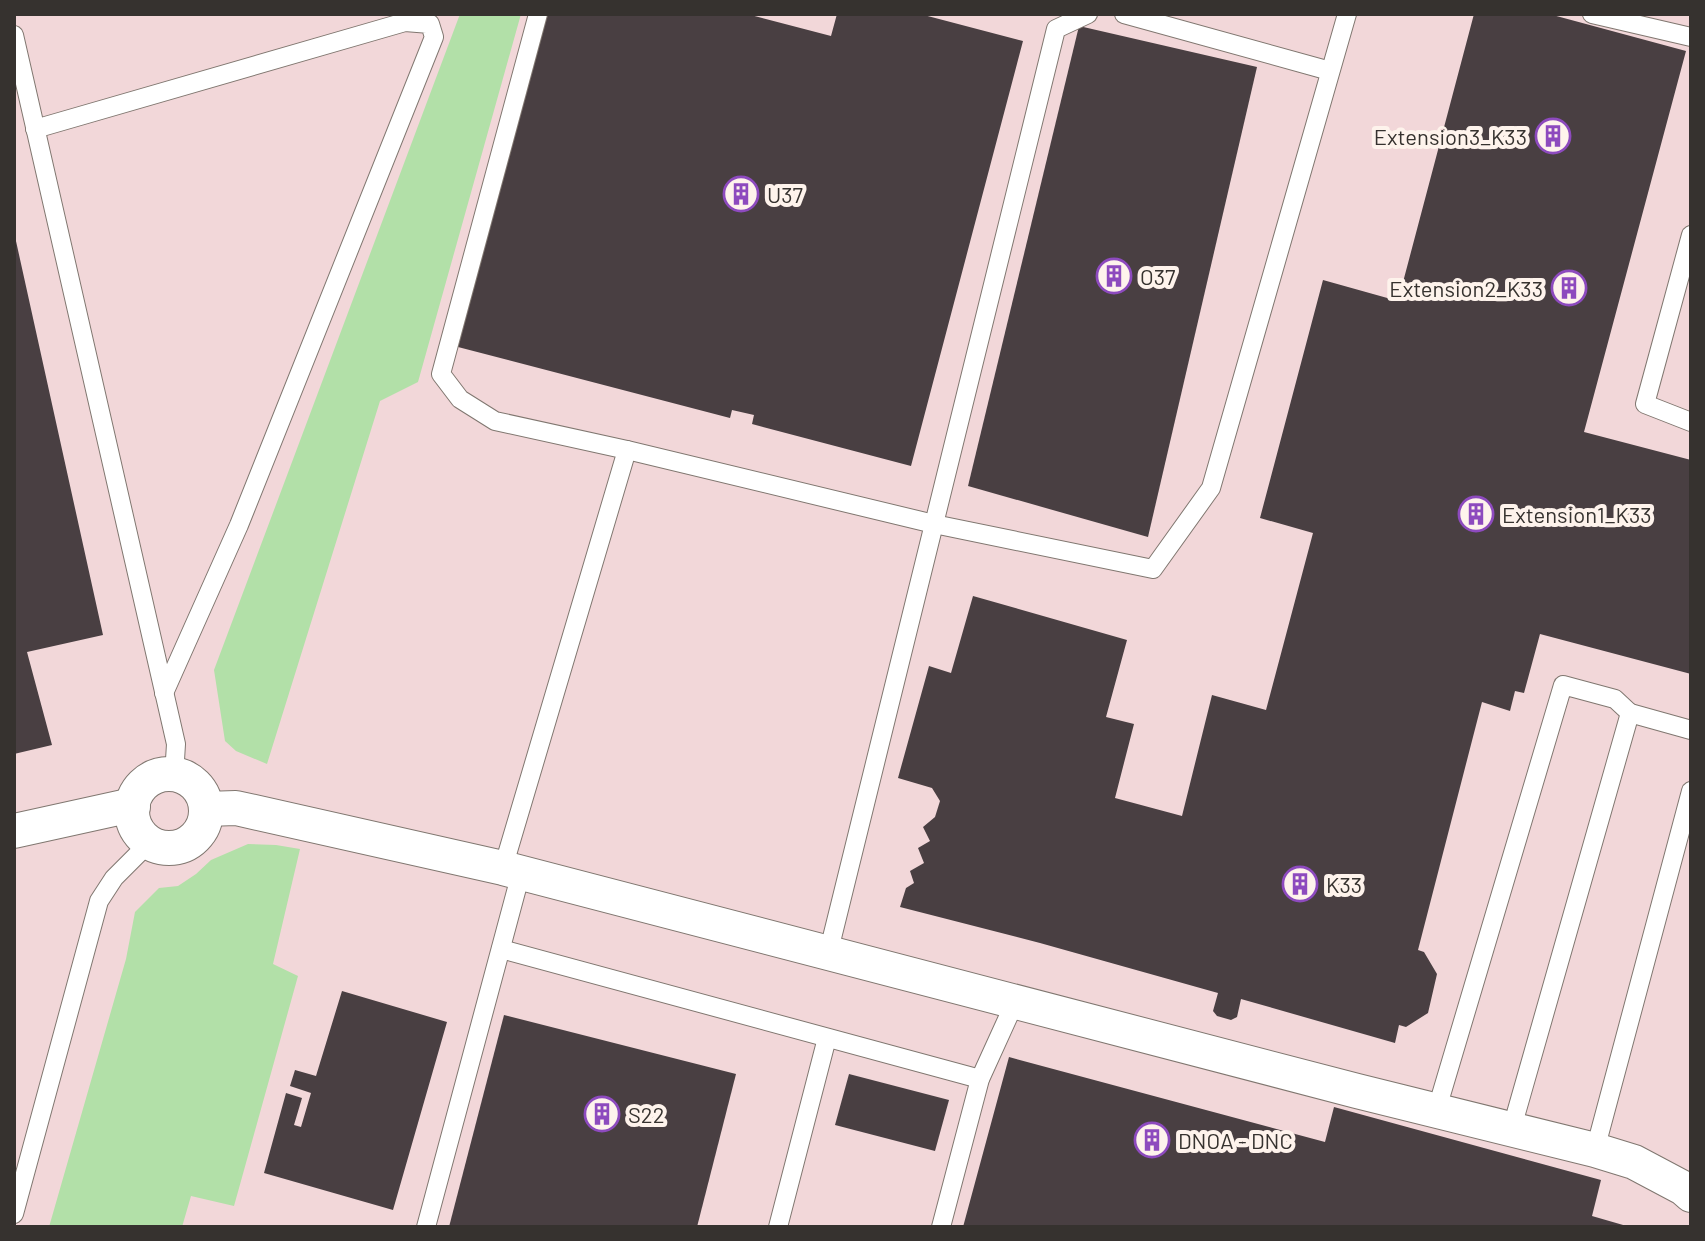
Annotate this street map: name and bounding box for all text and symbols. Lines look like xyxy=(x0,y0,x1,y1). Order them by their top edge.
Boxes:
building icon: Extension3_K33 xyxy=(1534,117,1572,155)
place label: Extension3_K33 xyxy=(1374,123,1527,149)
building icon: U37 xyxy=(722,175,760,213)
place label: U37 xyxy=(767,181,803,207)
building icon: O37 xyxy=(1095,257,1133,295)
place label: O37 xyxy=(1140,263,1175,289)
building icon: Extension2_K33 xyxy=(1550,269,1588,307)
place label: Extension2_K33 xyxy=(1389,275,1543,301)
building icon: Extension1_K33 xyxy=(1457,495,1495,533)
place label: Extension1_K33 xyxy=(1502,501,1652,527)
building icon: K33 xyxy=(1281,865,1319,903)
place label: K33 xyxy=(1326,871,1362,897)
building icon: S22 xyxy=(583,1095,621,1133)
place label: S22 xyxy=(628,1101,664,1127)
building icon: DNOA - DNC xyxy=(1133,1121,1171,1159)
place label: DNOA - DNC xyxy=(1178,1127,1293,1153)

